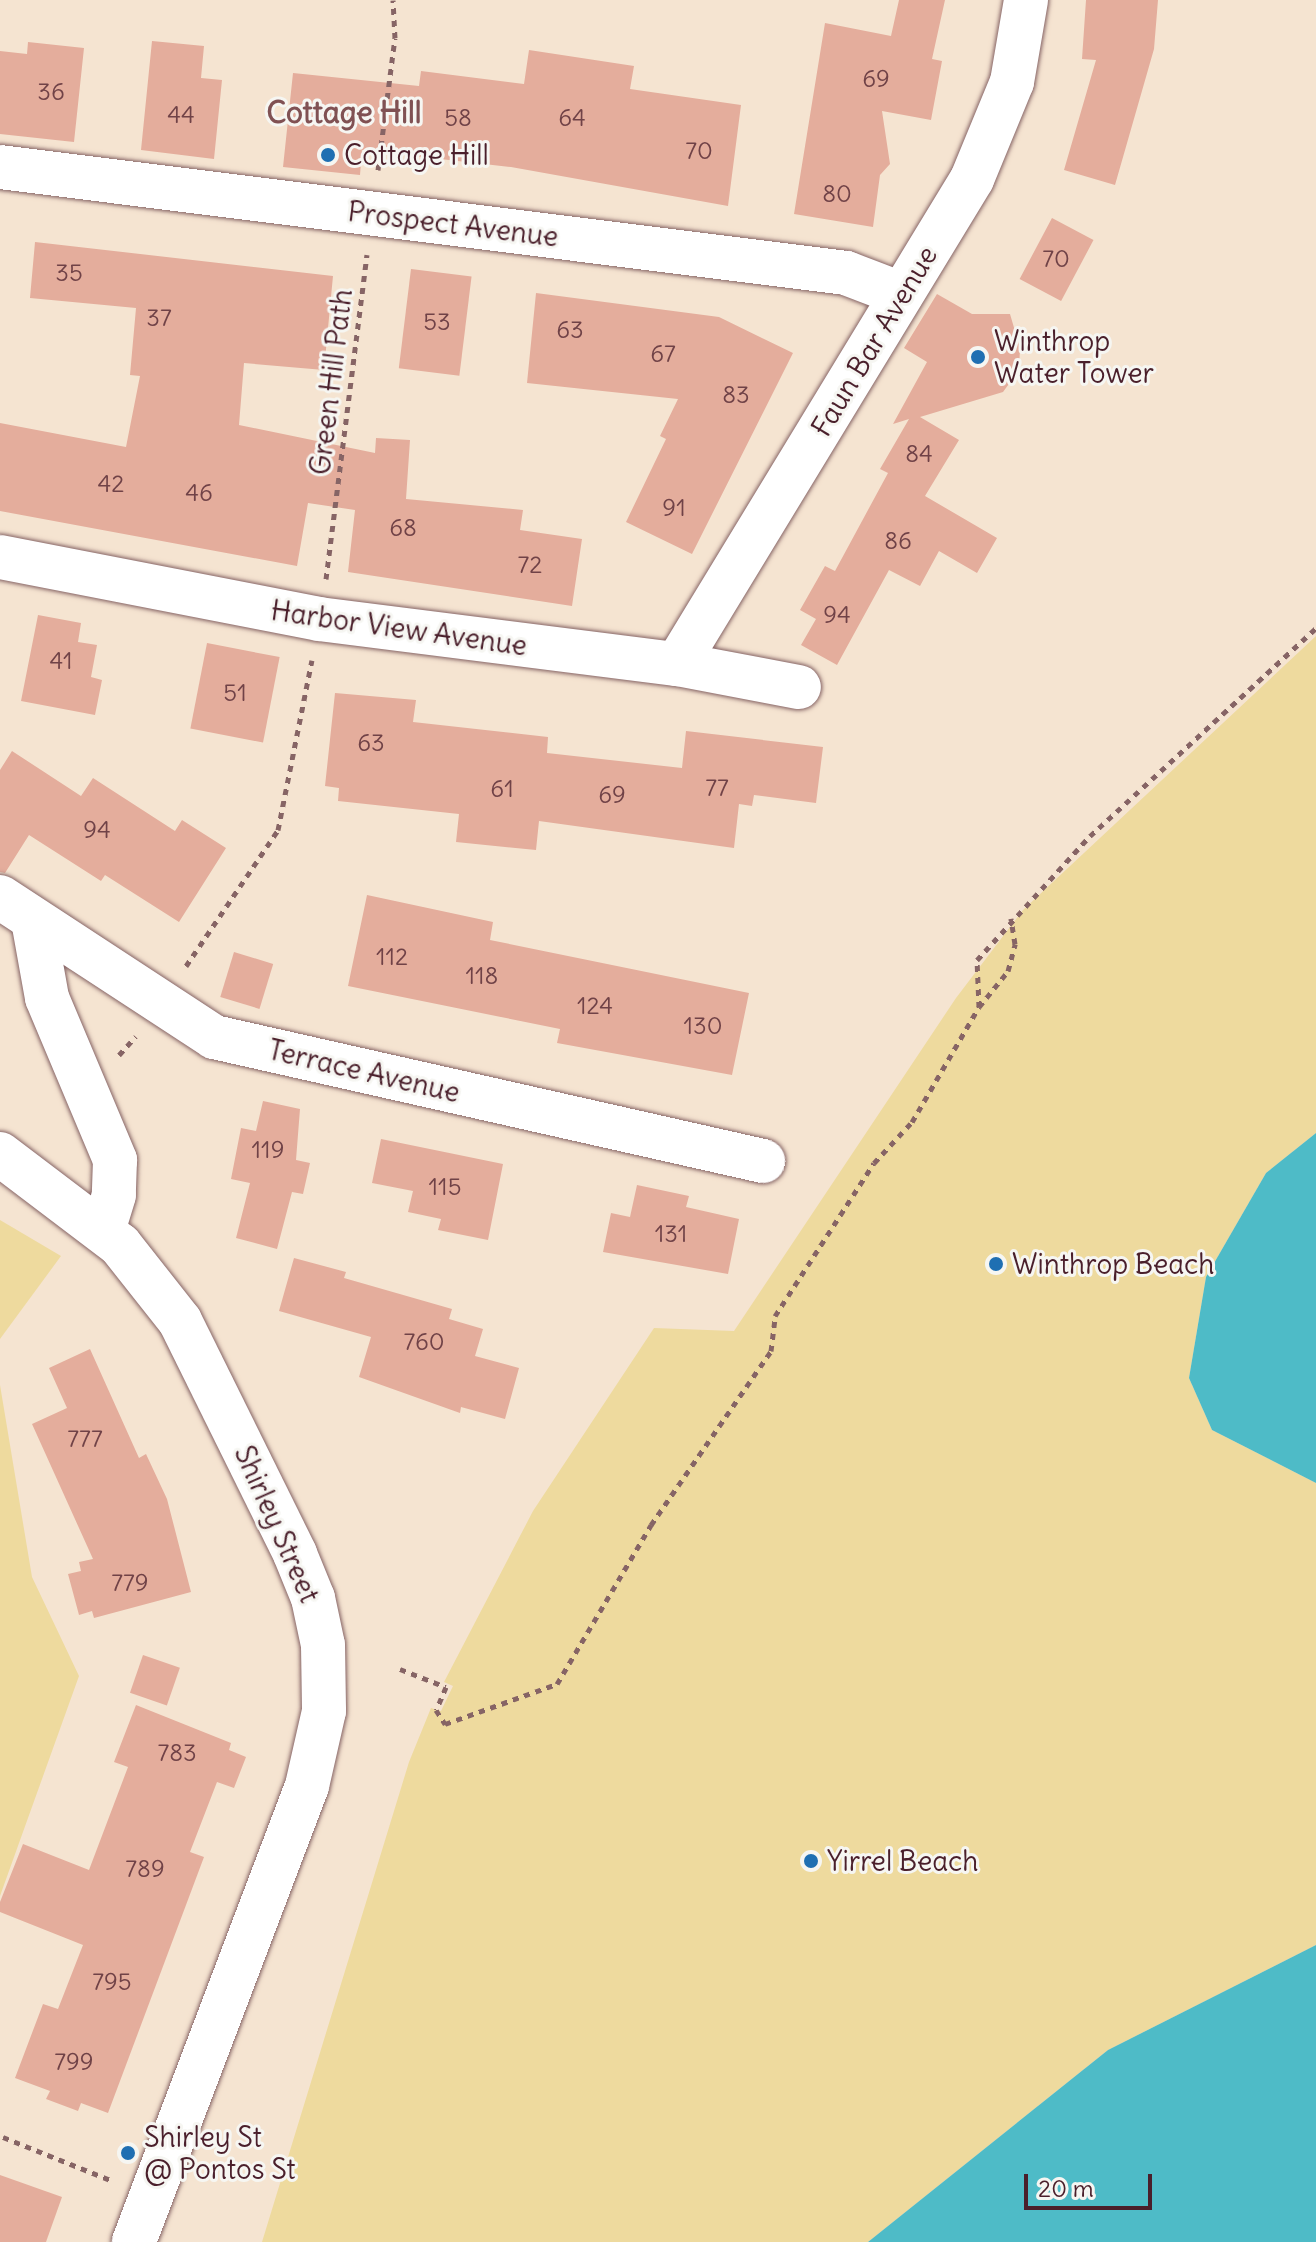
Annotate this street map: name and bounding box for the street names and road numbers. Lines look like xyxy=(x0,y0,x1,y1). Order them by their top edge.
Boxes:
street label: Prospect Avenue xyxy=(346,194,560,254)
street label: Faun Bar Avenue xyxy=(804,240,944,442)
street label: Green Hill Path xyxy=(303,287,359,477)
street label: Harbor View Avenue xyxy=(269,593,529,663)
street label: Terrace Avenue xyxy=(265,1033,463,1109)
street label: Shirley Street xyxy=(227,1440,327,1608)

